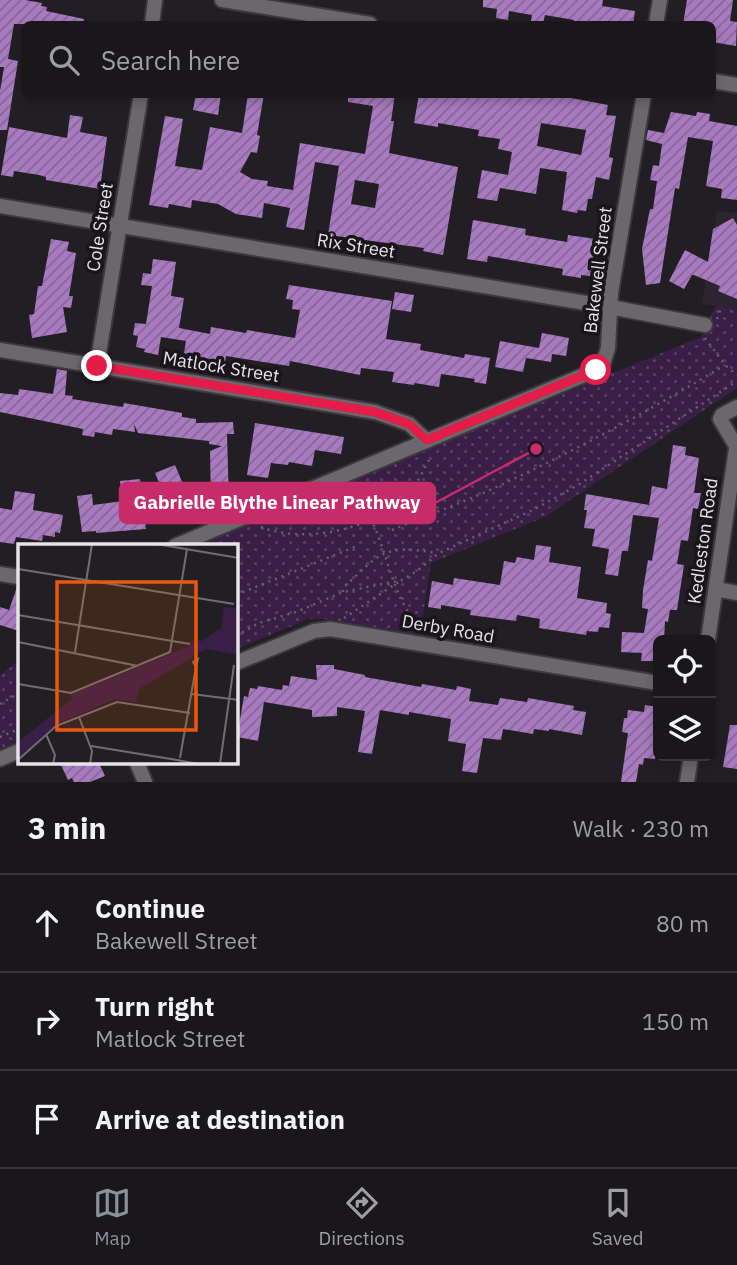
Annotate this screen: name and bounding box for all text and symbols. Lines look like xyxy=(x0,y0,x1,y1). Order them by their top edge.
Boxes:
search box xyxy=(21,21,716,98)
icon: search xyxy=(45,41,83,79)
text: Search here xyxy=(101,43,240,77)
street label: Cole Street xyxy=(81,181,118,273)
street label: Bakewell Street xyxy=(578,205,617,335)
street label: Rix Street xyxy=(315,228,397,263)
street label: Matlock Street xyxy=(161,346,281,387)
route end xyxy=(81,350,112,381)
route start xyxy=(580,354,611,385)
street label: Kedleston Road xyxy=(682,477,723,605)
callout: Gabrielle Blythe Linear Pathway xyxy=(120,483,435,523)
text: Gabrielle Blythe Linear Pathway xyxy=(134,490,421,514)
inset map xyxy=(18,544,238,764)
street label: Derby Road xyxy=(400,609,496,648)
map controls xyxy=(653,635,716,761)
button: locate xyxy=(653,635,716,698)
button: layers xyxy=(653,698,716,761)
text: 3 min xyxy=(28,808,106,847)
text: Walk · 230 m xyxy=(573,813,709,843)
text: Continue xyxy=(95,891,205,925)
icon: ahead xyxy=(28,904,66,942)
text: 80 m xyxy=(656,908,709,938)
text: Bakewell Street xyxy=(95,925,258,955)
text: Turn right xyxy=(95,989,214,1023)
icon: right xyxy=(28,1002,66,1040)
text: 150 m xyxy=(642,1006,709,1036)
text: Matlock Street xyxy=(95,1023,245,1053)
icon: arrive xyxy=(28,1100,66,1138)
text: Arrive at destination xyxy=(95,1102,345,1136)
tab: Map xyxy=(93,1184,131,1250)
tab: Directions xyxy=(318,1184,405,1250)
tab: Saved xyxy=(592,1184,644,1250)

